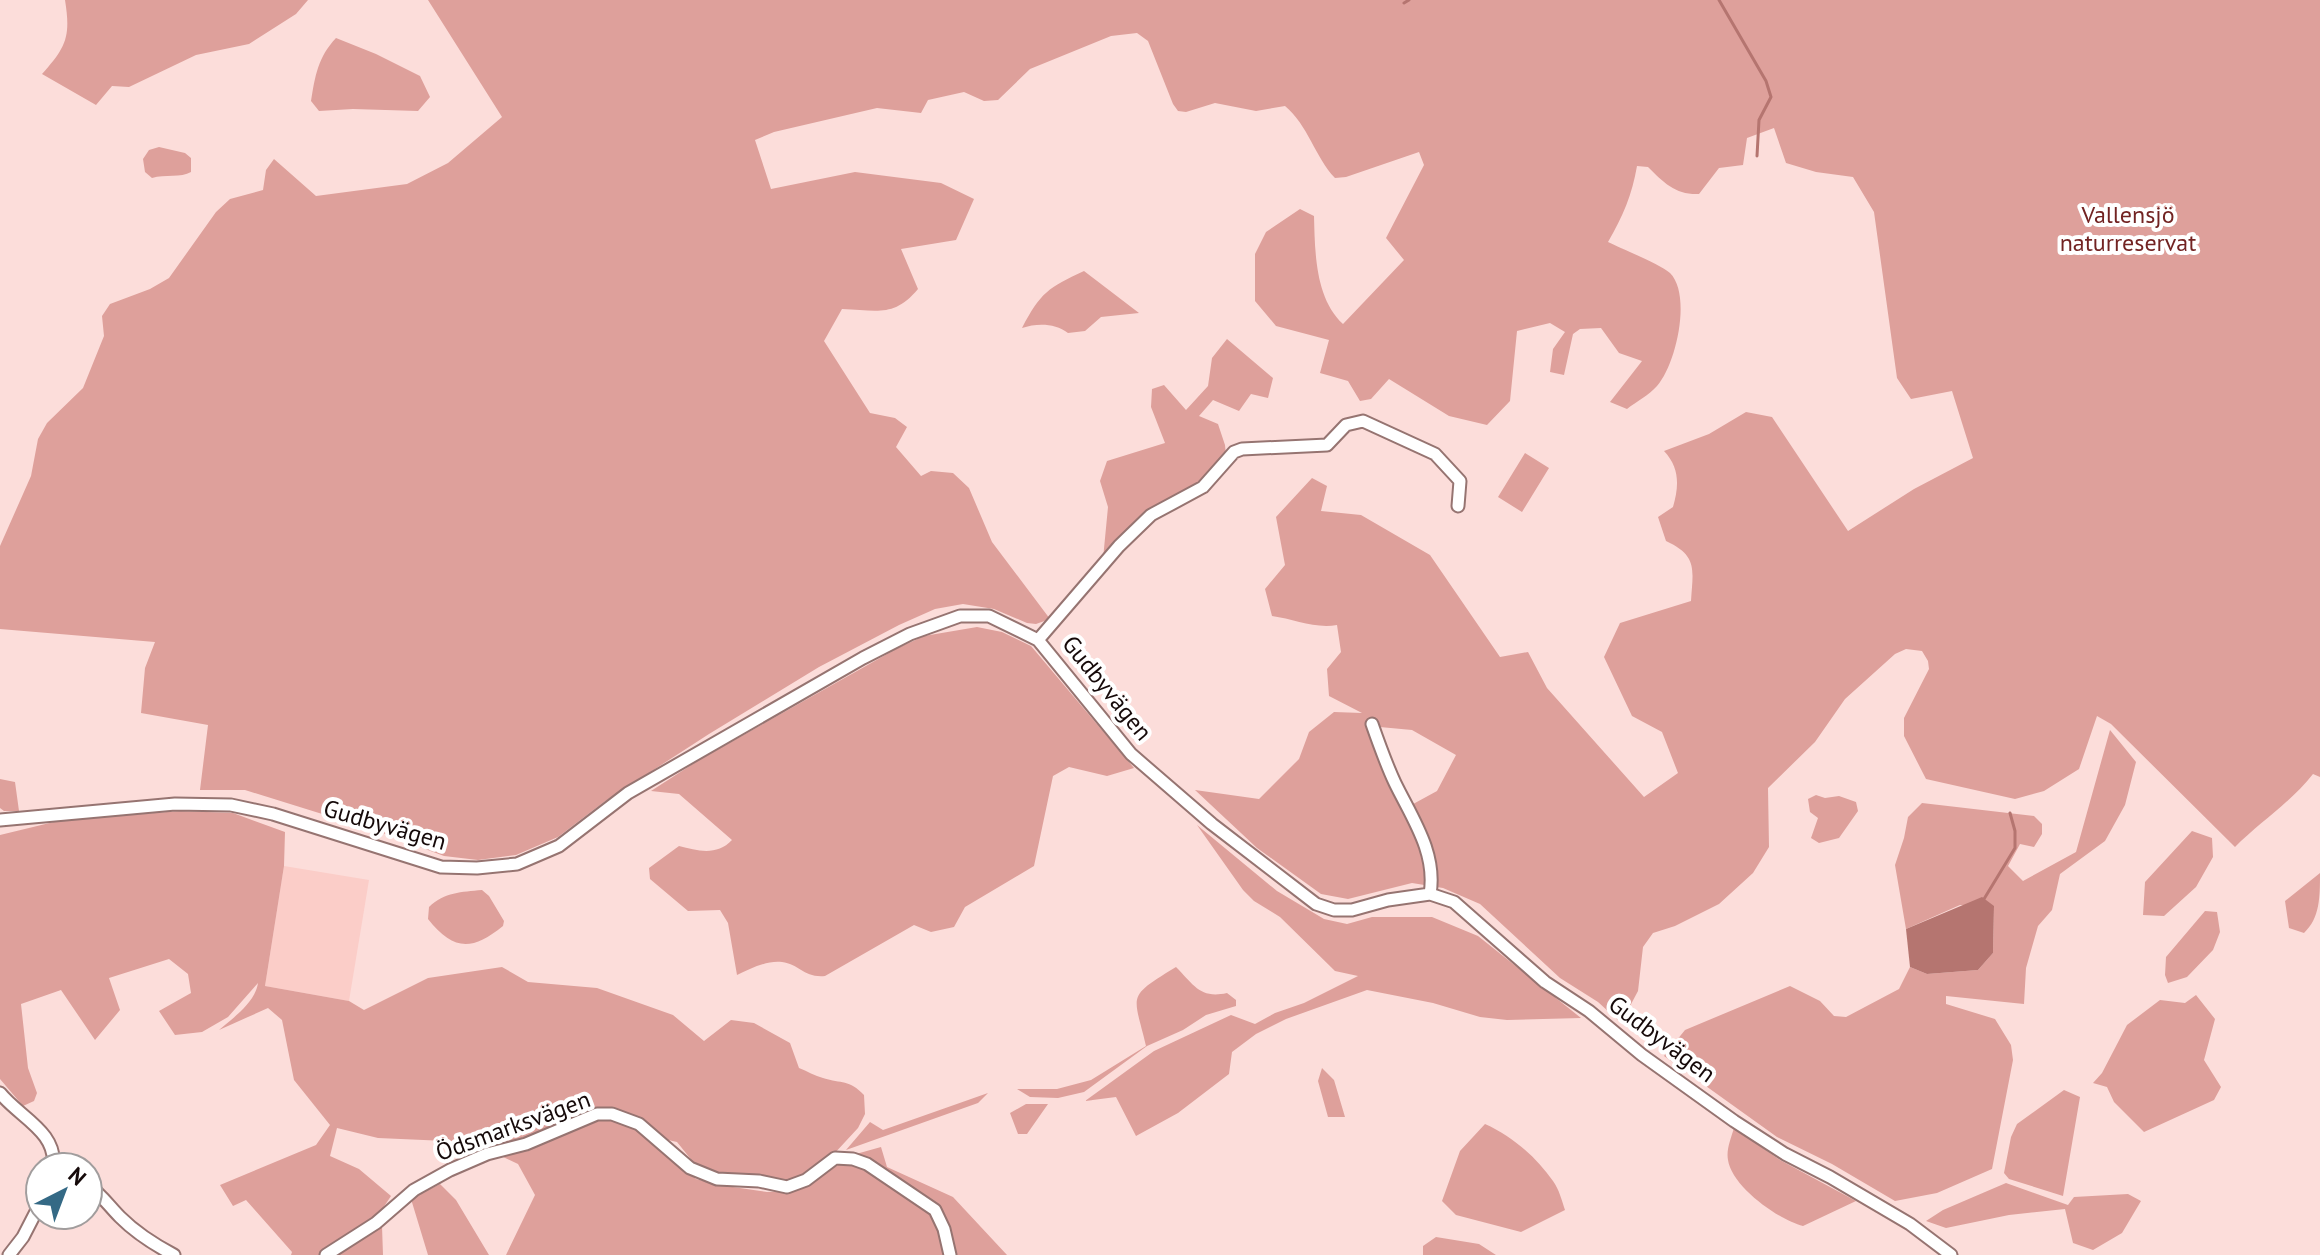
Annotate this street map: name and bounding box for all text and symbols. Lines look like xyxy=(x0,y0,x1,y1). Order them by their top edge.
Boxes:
park label: Vallensjö naturreservat xyxy=(2060,199,2196,258)
street label: Gudbyvägen xyxy=(1056,629,1159,746)
street label: Gudbyvägen xyxy=(320,792,450,857)
street label: Gudbyvägen xyxy=(1603,988,1722,1089)
street label: Ödsmarksvägen xyxy=(431,1083,594,1168)
north arrow xyxy=(24,1151,104,1231)
text: N xyxy=(63,1161,92,1191)

